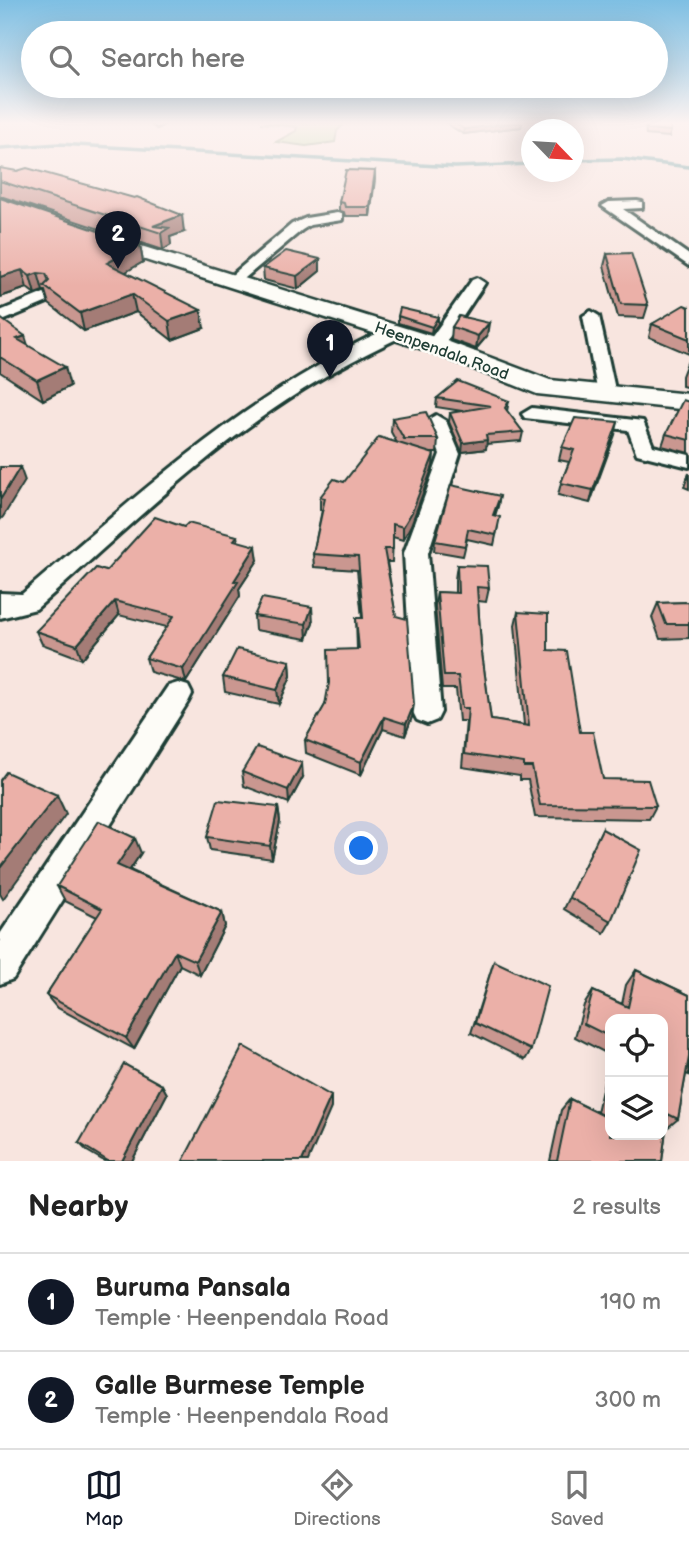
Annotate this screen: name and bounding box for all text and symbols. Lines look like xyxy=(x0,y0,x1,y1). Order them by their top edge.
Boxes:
search box xyxy=(21,21,668,98)
icon: search xyxy=(45,41,83,79)
text: Search here xyxy=(101,44,245,75)
north arrow xyxy=(521,119,584,182)
pin: 2 xyxy=(95,211,141,269)
street label: Heenpendala Road xyxy=(372,318,511,384)
pin: 1 xyxy=(307,320,353,378)
your location xyxy=(344,831,378,865)
map controls xyxy=(605,1014,668,1140)
button: locate xyxy=(605,1014,668,1077)
button: layers xyxy=(605,1077,668,1140)
text: Nearby xyxy=(28,1189,128,1225)
text: 2 results xyxy=(572,1193,661,1221)
text: Buruma Pansala xyxy=(95,1273,291,1304)
text: 1 xyxy=(46,1288,56,1316)
text: 190 m xyxy=(600,1288,661,1316)
text: Temple · Heenpendala Road xyxy=(95,1304,389,1332)
text: Galle Burmese Temple xyxy=(95,1371,365,1402)
text: 2 xyxy=(44,1386,58,1414)
text: 300 m xyxy=(595,1386,661,1414)
text: Temple · Heenpendala Road xyxy=(95,1402,389,1430)
tab: Map xyxy=(85,1466,123,1531)
tab: Directions xyxy=(293,1466,381,1531)
tab: Saved xyxy=(551,1466,604,1531)

